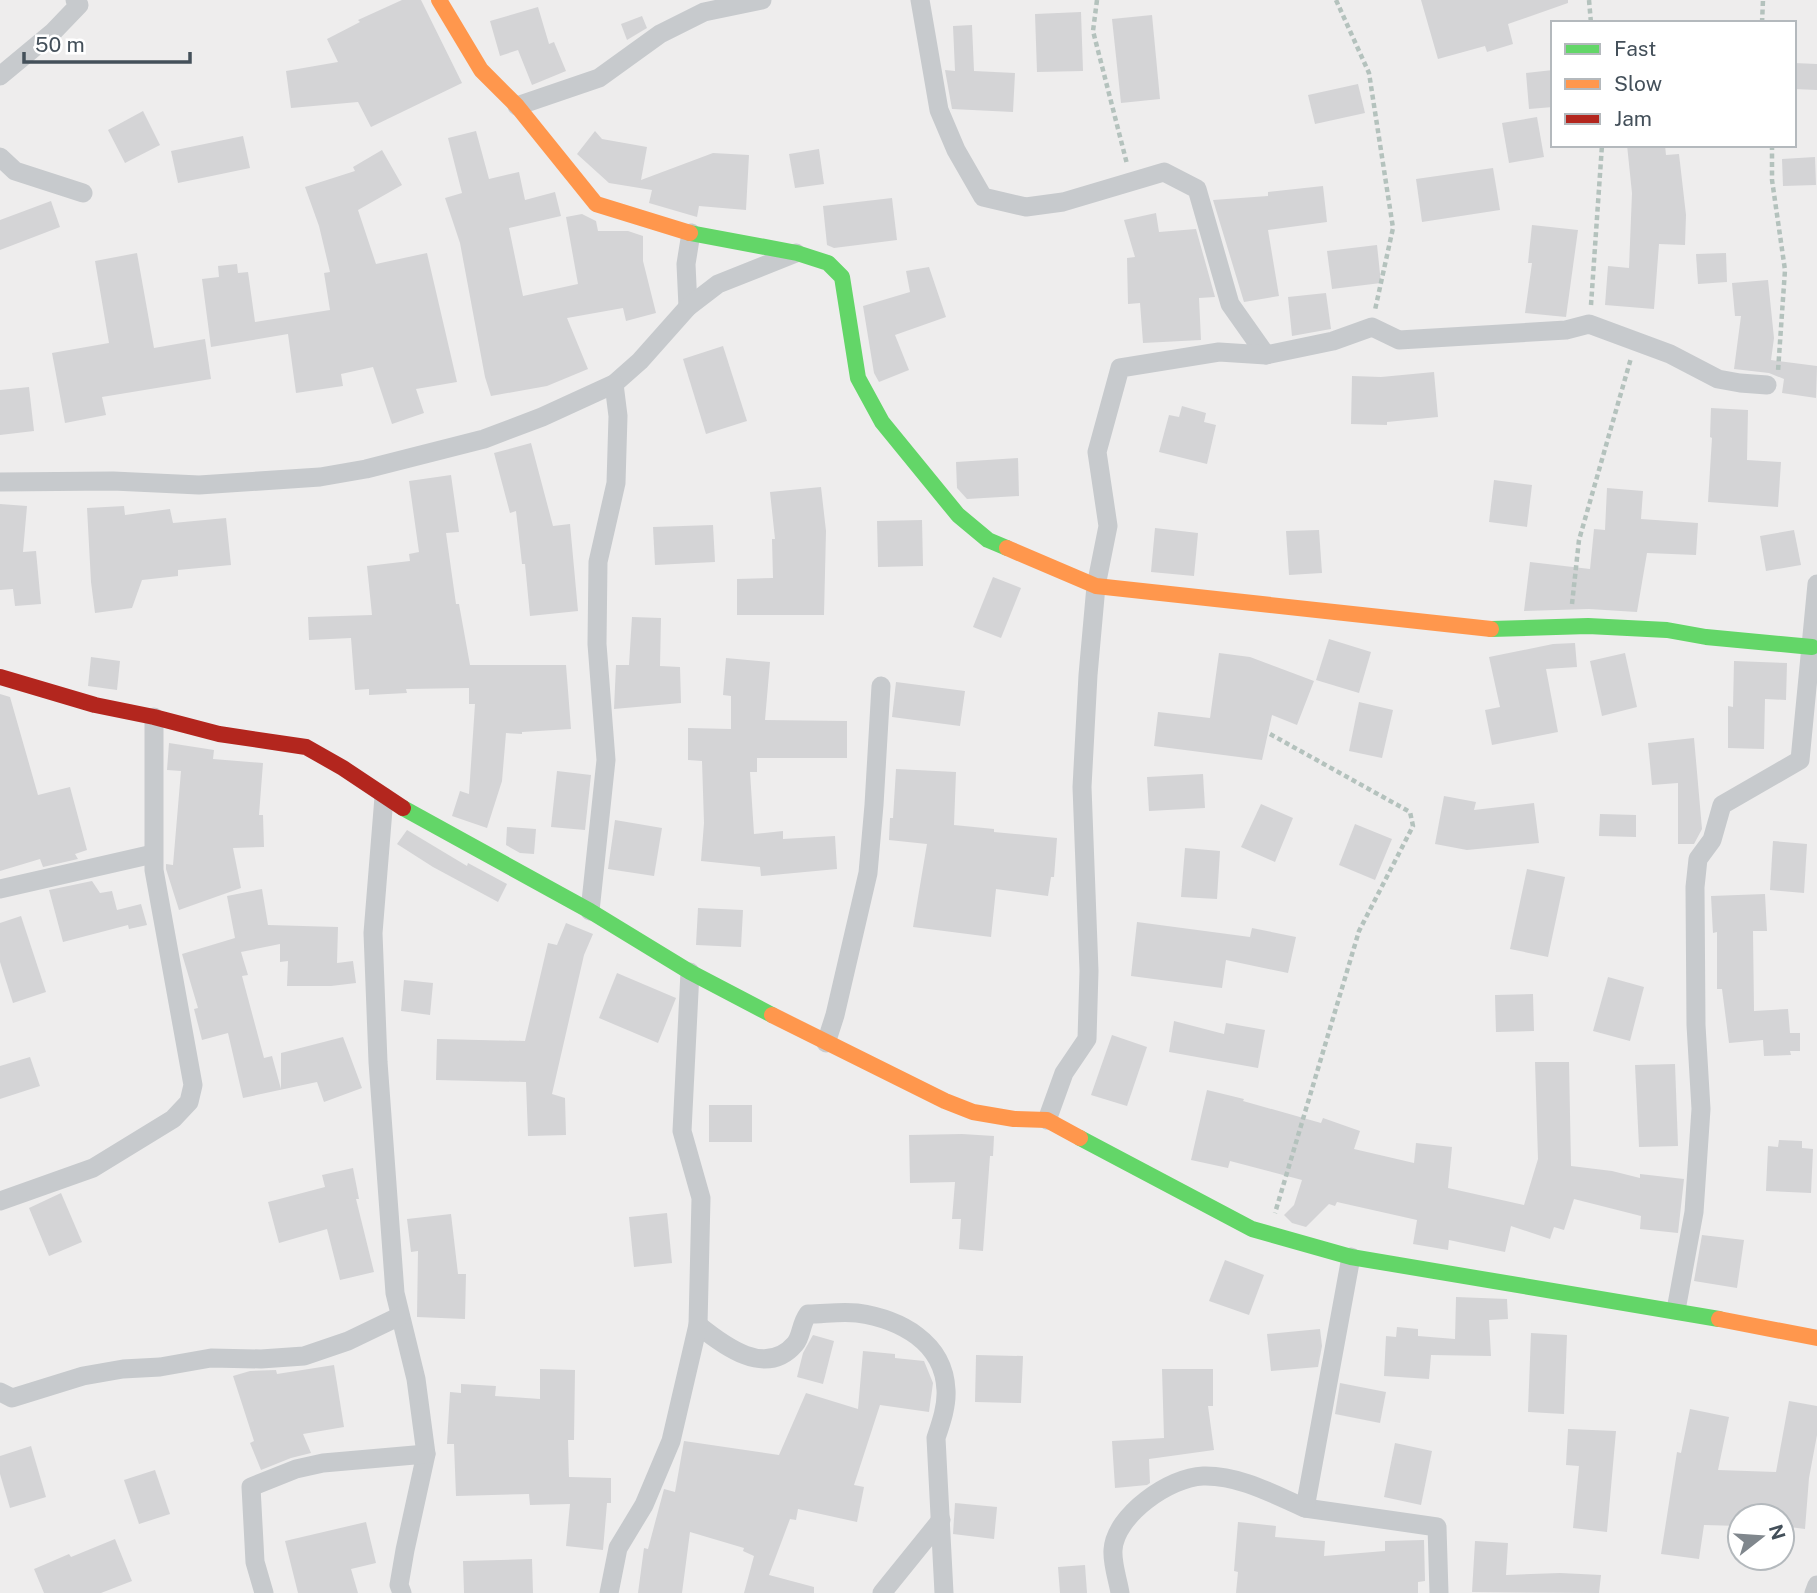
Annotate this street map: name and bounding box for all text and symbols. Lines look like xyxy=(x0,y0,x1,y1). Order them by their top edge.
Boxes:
scale bar xyxy=(24,21,191,65)
legend xyxy=(1551,21,1796,147)
text: 50 m xyxy=(35,32,85,57)
text: Fast xyxy=(1614,36,1656,61)
text: Slow xyxy=(1614,71,1662,96)
text: Jam xyxy=(1614,106,1652,131)
north arrow xyxy=(1726,1502,1796,1572)
text: N xyxy=(1765,1522,1790,1542)

